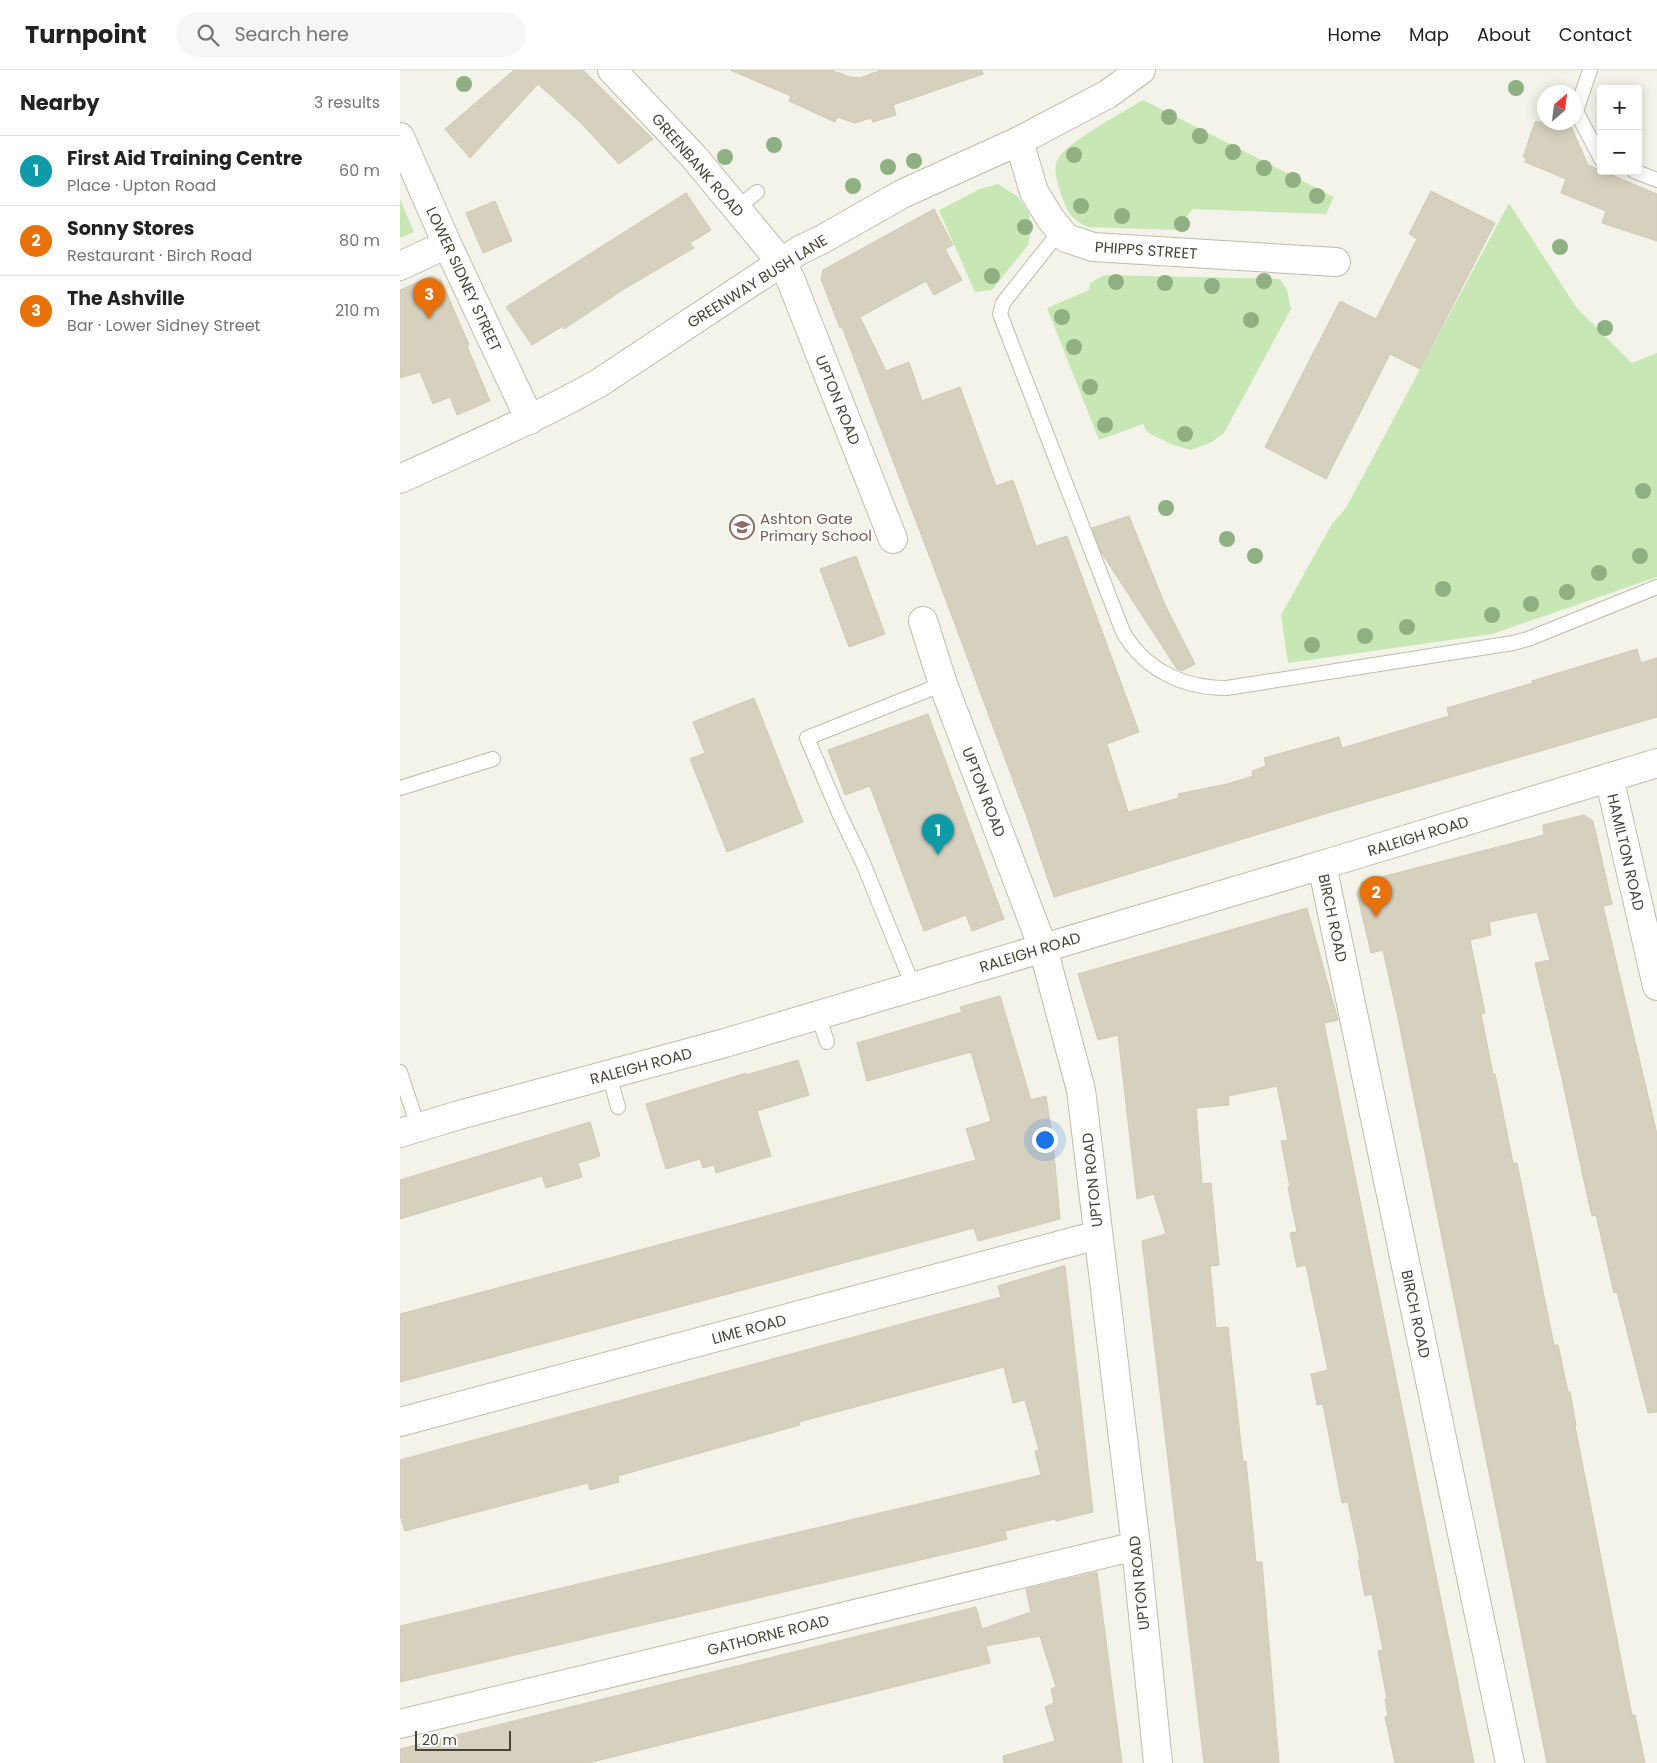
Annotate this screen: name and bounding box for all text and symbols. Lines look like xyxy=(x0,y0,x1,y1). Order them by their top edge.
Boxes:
search box xyxy=(176,12,526,57)
text: Turnpoint xyxy=(25,18,146,51)
icon: search xyxy=(194,21,222,49)
text: Search here xyxy=(234,21,349,48)
text: Home xyxy=(1327,22,1381,47)
text: Map xyxy=(1409,22,1449,47)
text: About xyxy=(1477,22,1531,47)
text: Contact xyxy=(1559,22,1632,47)
north arrow xyxy=(1537,85,1582,130)
map controls xyxy=(1597,85,1642,175)
button: + xyxy=(1597,85,1642,130)
text: Nearby xyxy=(20,88,100,117)
text: 3 results xyxy=(314,91,380,114)
street label: GREENBANK ROAD xyxy=(647,109,749,221)
button: − xyxy=(1597,130,1642,175)
text: First Aid Training Centre xyxy=(67,145,303,172)
text: 1 xyxy=(33,159,39,182)
text: 60 m xyxy=(339,159,380,182)
text: Place · Upton Road xyxy=(67,174,216,197)
street label: LOWER SIDNEY STREET xyxy=(421,203,507,355)
text: Sonny Stores xyxy=(67,215,194,242)
text: 2 xyxy=(31,229,41,252)
text: 80 m xyxy=(339,229,380,252)
street label: GREENWAY BUSH LANE xyxy=(683,229,831,333)
street label: PHIPPS STREET xyxy=(1094,236,1198,264)
text: Restaurant · Birch Road xyxy=(67,244,252,267)
pin: 3 xyxy=(413,278,445,319)
text: The Ashville xyxy=(67,285,185,312)
text: 3 xyxy=(31,299,41,322)
text: 210 m xyxy=(335,299,380,322)
text: Bar · Lower Sidney Street xyxy=(67,314,260,337)
street label: UPTON ROAD xyxy=(810,352,866,448)
place label: Ashton Gate Primary School xyxy=(760,508,872,546)
school or university icon: Ashton Gate Primary School xyxy=(729,514,755,540)
street label: UPTON ROAD xyxy=(957,744,1011,840)
street label: HAMILTON ROAD xyxy=(1602,791,1650,913)
street label: RALEIGH ROAD xyxy=(1365,811,1471,861)
pin: 1 xyxy=(922,814,954,855)
street label: BIRCH ROAD xyxy=(1313,872,1353,964)
pin: 2 xyxy=(1360,876,1392,917)
street label: RALEIGH ROAD xyxy=(977,927,1083,977)
street label: RALEIGH ROAD xyxy=(588,1042,694,1090)
your location xyxy=(1032,1127,1058,1153)
street label: UPTON ROAD xyxy=(1077,1132,1107,1228)
street label: BIRCH ROAD xyxy=(1396,1268,1436,1360)
street label: LIME ROAD xyxy=(709,1309,789,1349)
street label: UPTON ROAD xyxy=(1124,1535,1154,1631)
street label: GATHORNE ROAD xyxy=(705,1610,831,1660)
scale bar xyxy=(415,1728,511,1751)
text: 20 m xyxy=(422,1730,457,1750)

